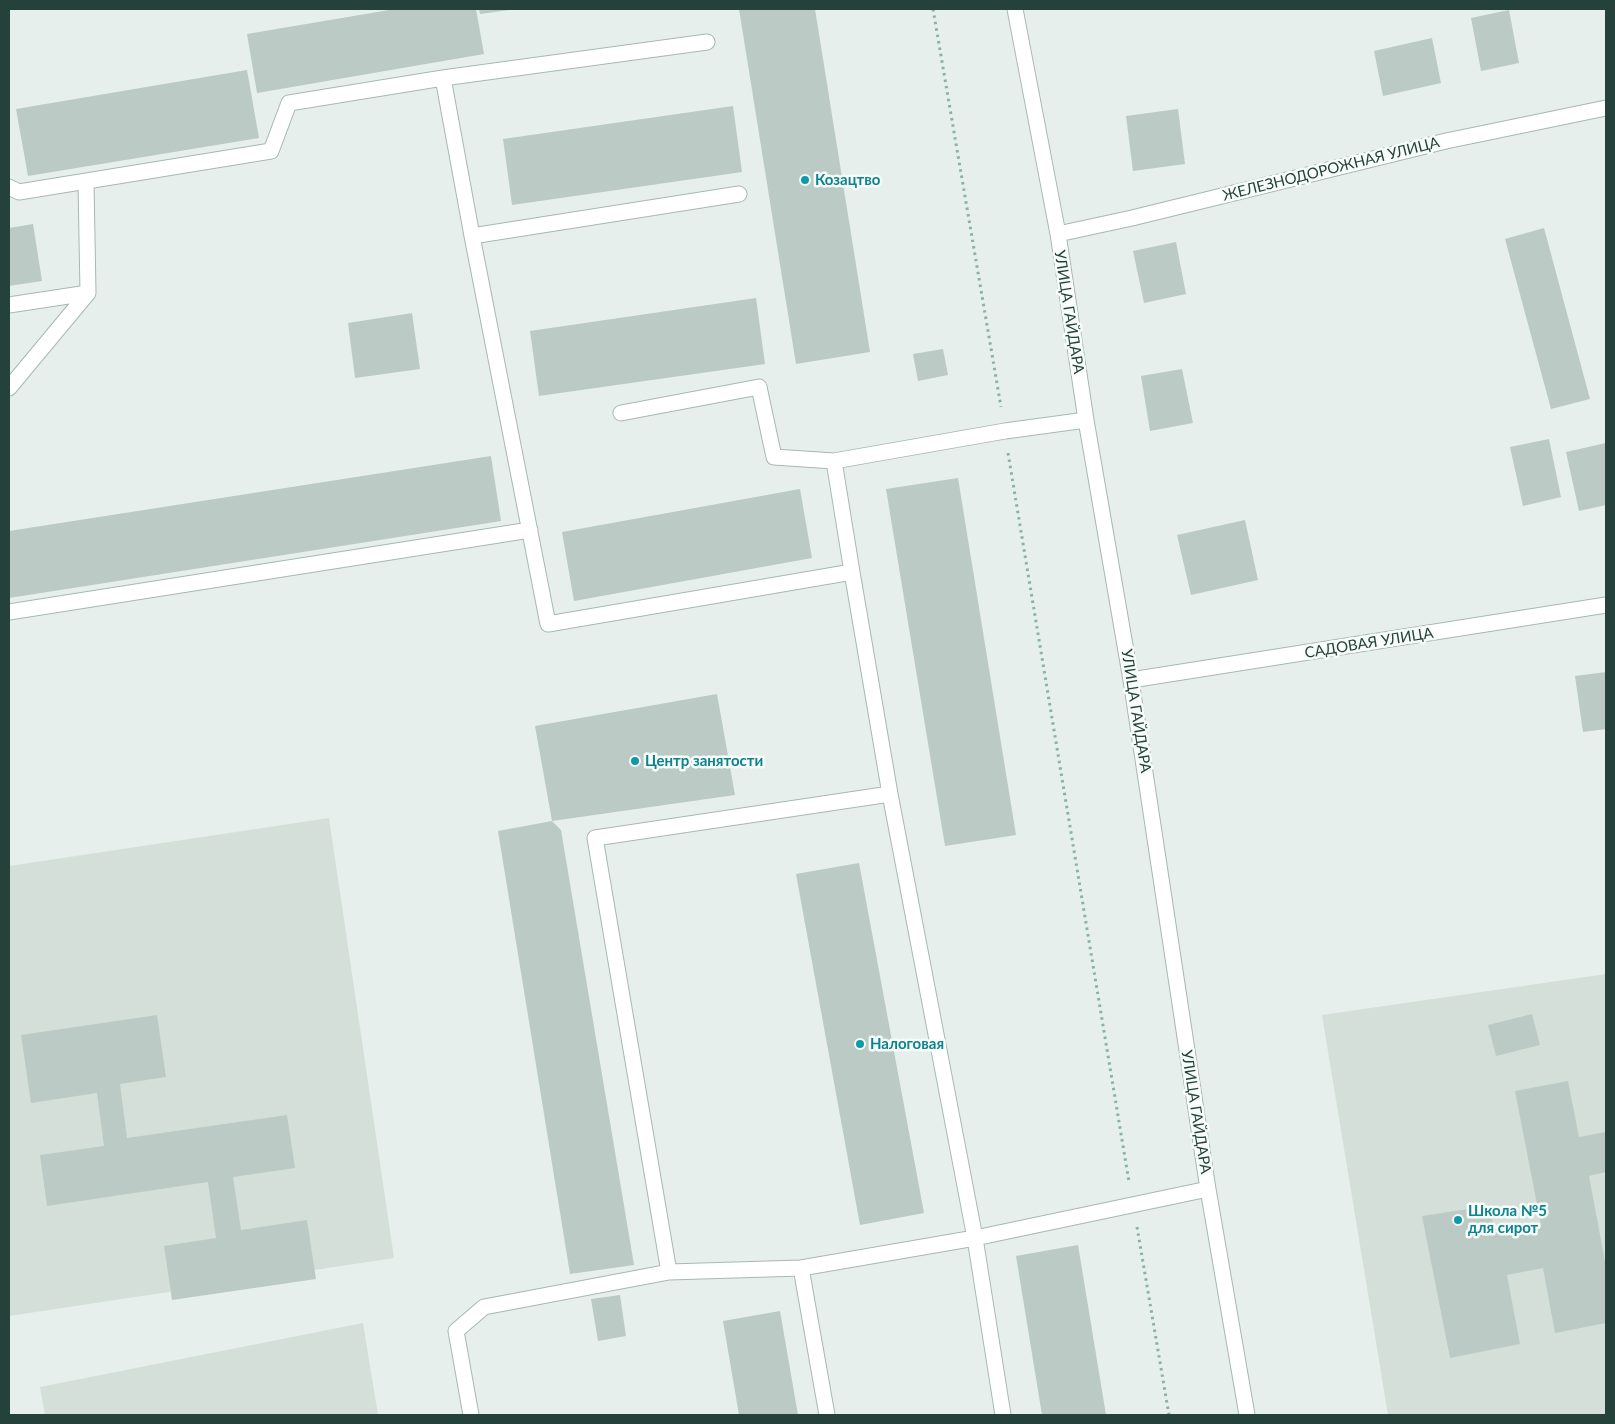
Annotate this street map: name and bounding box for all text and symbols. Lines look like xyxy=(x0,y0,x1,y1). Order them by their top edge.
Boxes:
street label: ЖЕЛЕЗНОДОРОЖНАЯ УЛИЦА xyxy=(1221,133,1441,205)
place label: Козацтво xyxy=(815,171,880,189)
marker: Козацтво xyxy=(799,174,811,186)
street label: УЛИЦА ГАЙДАРА xyxy=(1050,249,1088,375)
street label: САДОВАЯ УЛИЦА xyxy=(1303,624,1435,662)
street label: УЛИЦА ГАЙДАРА xyxy=(1117,648,1155,774)
place label: Центр занятости xyxy=(645,752,763,770)
marker: Центр занятости xyxy=(629,755,641,767)
place label: Налоговая xyxy=(870,1035,944,1053)
marker: Налоговая xyxy=(854,1038,866,1050)
street label: УЛИЦА ГАЙДАРА xyxy=(1177,1049,1215,1175)
place label: Школа №5 для сирот xyxy=(1468,1202,1547,1237)
marker: Школа №5 для сирот xyxy=(1452,1214,1464,1226)

